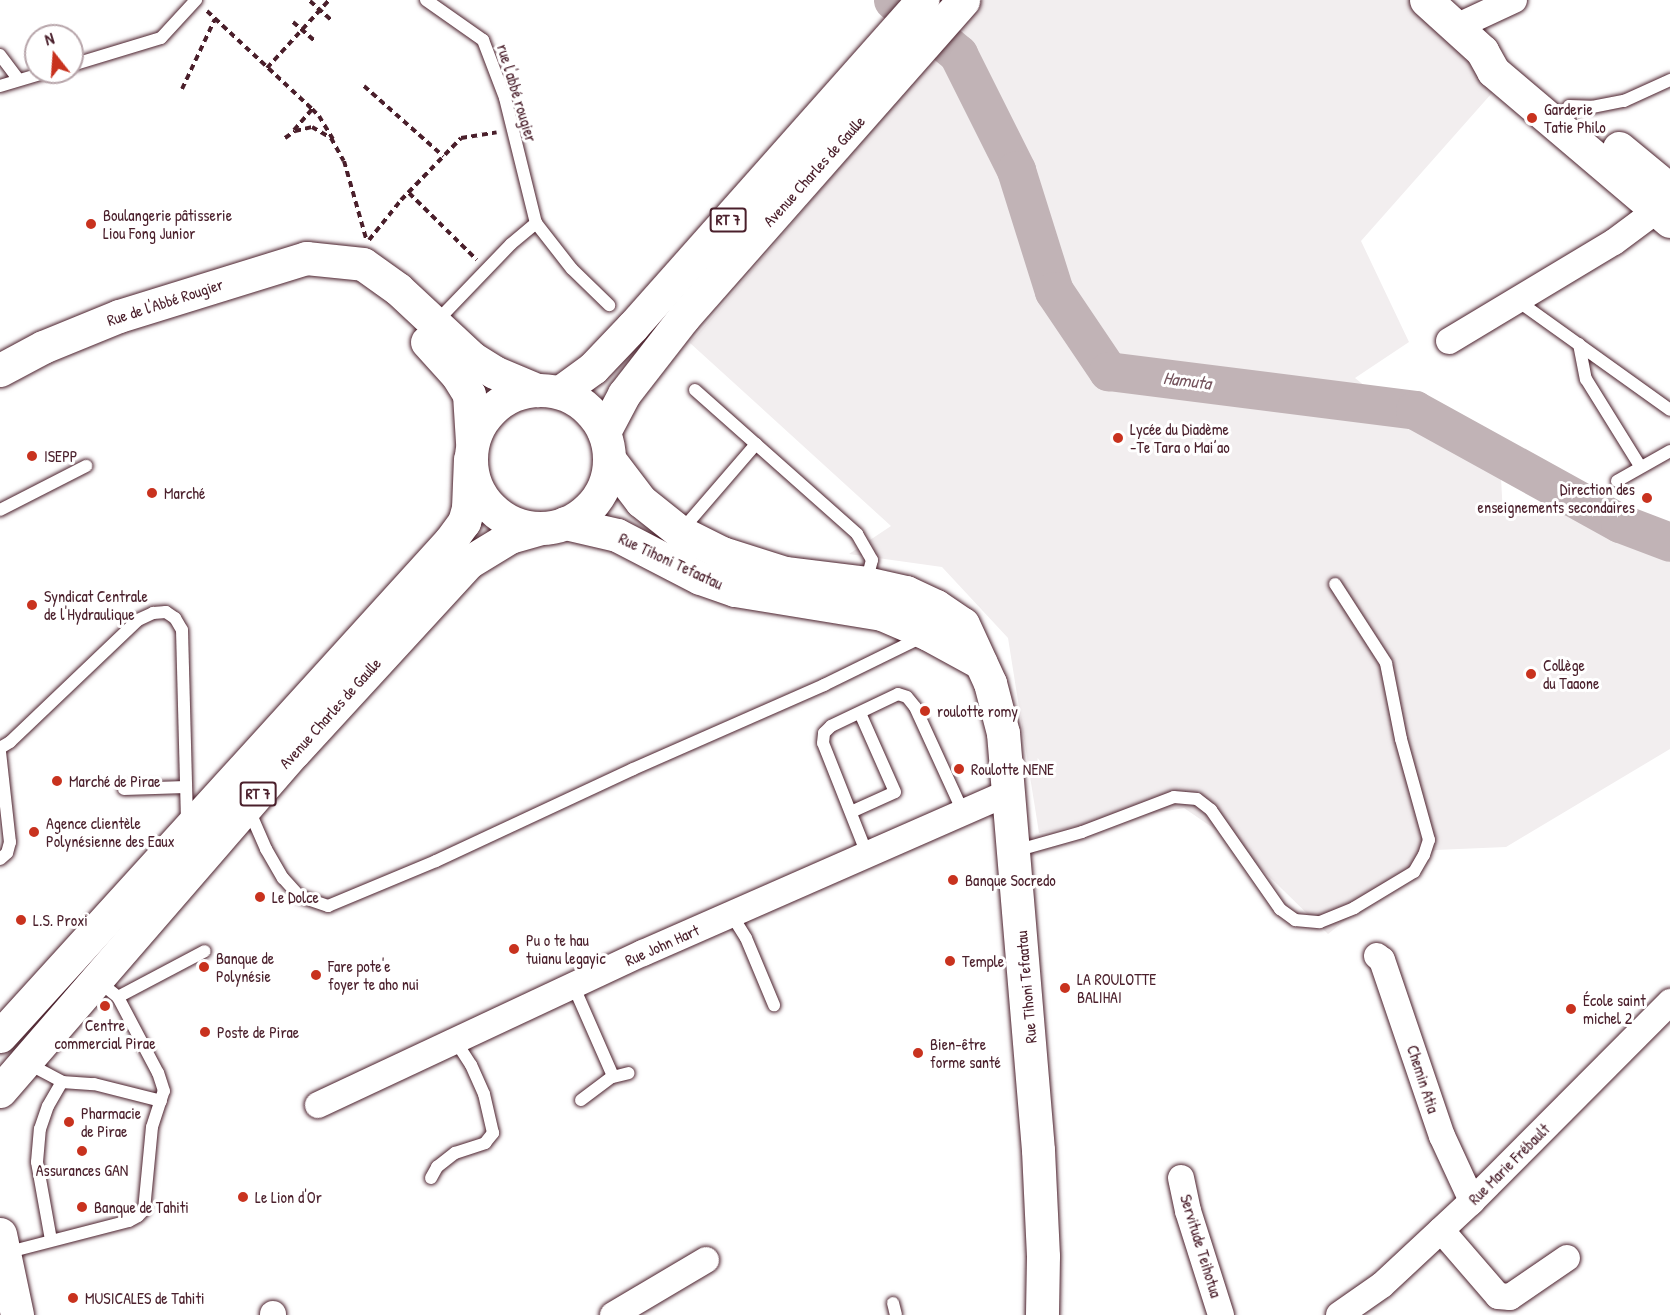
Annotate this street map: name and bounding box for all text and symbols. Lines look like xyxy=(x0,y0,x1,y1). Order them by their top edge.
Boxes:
north arrow xyxy=(24,24,84,84)
text: N xyxy=(42,27,57,50)
street label: rue l'abbé rougier xyxy=(493,42,541,144)
place label: Garderie Tatie Philo xyxy=(1544,99,1606,137)
marker: Garderie Tatie Philo xyxy=(1525,111,1539,125)
street label: Avenue Charles de Gaulle xyxy=(759,112,869,230)
place label: Boulangerie pâtisserie Liou Fong Junior xyxy=(103,205,232,243)
road number: RT 7 xyxy=(708,208,748,232)
marker: Boulangerie pâtisserie Liou Fong Junior xyxy=(84,217,98,231)
street label: Rue de l'Abbé Rougier xyxy=(104,274,226,330)
water label: Hamuta xyxy=(1162,367,1212,395)
place label: Lycée du Diadème -Te Tara o Mai’ao xyxy=(1130,419,1230,457)
marker: Lycée du Diadème -Te Tara o Mai’ao xyxy=(1111,431,1125,445)
place label: ISEPP xyxy=(44,446,78,466)
marker: ISEPP xyxy=(25,449,39,463)
place label: Direction des enseignements secondaires xyxy=(1478,479,1635,517)
place label: Marché xyxy=(164,483,205,503)
marker: Marché xyxy=(145,486,159,500)
marker: Direction des enseignements secondaires xyxy=(1640,491,1654,505)
street label: Rue Tihoni Tefaatau xyxy=(616,528,726,594)
place label: Syndicat Centrale de l'Hydraulique xyxy=(44,586,148,624)
marker: Syndicat Centrale de l'Hydraulique xyxy=(25,598,39,612)
street label: Avenue Charles de Gaulle xyxy=(275,654,385,772)
place label: Collège du Taaone xyxy=(1543,655,1599,693)
marker: Collège du Taaone xyxy=(1524,667,1538,681)
place label: roulotte romy xyxy=(937,701,1018,721)
marker: roulotte romy xyxy=(918,704,932,718)
place label: Roulotte NENE xyxy=(971,759,1054,779)
marker: Roulotte NENE xyxy=(952,762,966,776)
place label: Marché de Pirae xyxy=(69,771,160,791)
marker: Marché de Pirae xyxy=(50,774,64,788)
road number: RT 7 xyxy=(238,782,278,806)
place label: Agence clientèle Polynésienne des Eaux xyxy=(46,813,175,851)
marker: Agence clientèle Polynésienne des Eaux xyxy=(27,825,41,839)
place label: Banque Socredo xyxy=(965,870,1056,890)
marker: Banque Socredo xyxy=(946,873,960,887)
place label: Le Dolce xyxy=(272,887,319,907)
marker: Le Dolce xyxy=(253,890,267,904)
place label: L.S. Proxi xyxy=(33,910,88,930)
marker: L.S. Proxi xyxy=(14,913,28,927)
street label: Rue John Hart xyxy=(622,920,702,970)
place label: Pu o te hau tuianu legayic xyxy=(526,930,606,968)
street label: Rue Tihoni Tefaatau xyxy=(1012,930,1040,1044)
marker: Pu o te hau tuianu legayic xyxy=(507,942,521,956)
place label: Banque de Polynésie xyxy=(216,948,274,986)
place label: Temple xyxy=(962,951,1004,971)
marker: Temple xyxy=(943,954,957,968)
place label: Fare pote'e foyer te aho nui xyxy=(328,956,419,994)
marker: Banque de Polynésie xyxy=(197,960,211,974)
marker: Fare pote'e foyer te aho nui xyxy=(309,968,323,982)
place label: LA ROULOTTE BALIHAI xyxy=(1077,969,1156,1007)
marker: LA ROULOTTE BALIHAI xyxy=(1058,981,1072,995)
place label: École saint michel 2 xyxy=(1583,990,1646,1028)
marker: Centre commercial Pirae xyxy=(98,999,112,1013)
marker: École saint michel 2 xyxy=(1564,1002,1578,1016)
place label: Centre commercial Pirae xyxy=(54,1015,156,1053)
place label: Poste de Pirae xyxy=(217,1022,299,1042)
marker: Poste de Pirae xyxy=(198,1025,212,1039)
place label: Bien-être forme santé xyxy=(930,1034,1001,1072)
street label: Chemin Atia xyxy=(1403,1043,1443,1115)
marker: Bien-être forme santé xyxy=(911,1046,925,1060)
place label: Pharmacie de Pirae xyxy=(81,1103,141,1141)
marker: Pharmacie de Pirae xyxy=(62,1115,76,1129)
street label: Rue Marie Frébault xyxy=(1464,1119,1554,1209)
marker: Assurances GAN xyxy=(75,1144,89,1158)
place label: Assurances GAN xyxy=(36,1160,128,1180)
place label: Le Lion d'Or xyxy=(255,1187,322,1207)
marker: Le Lion d'Or xyxy=(236,1190,250,1204)
street label: Servitude Teihotua xyxy=(1176,1192,1226,1300)
place label: Banque de Tahiti xyxy=(94,1197,189,1217)
marker: Banque de Tahiti xyxy=(75,1200,89,1214)
place label: MUSICALES de Tahiti xyxy=(85,1288,204,1308)
marker: MUSICALES de Tahiti xyxy=(66,1291,80,1305)

